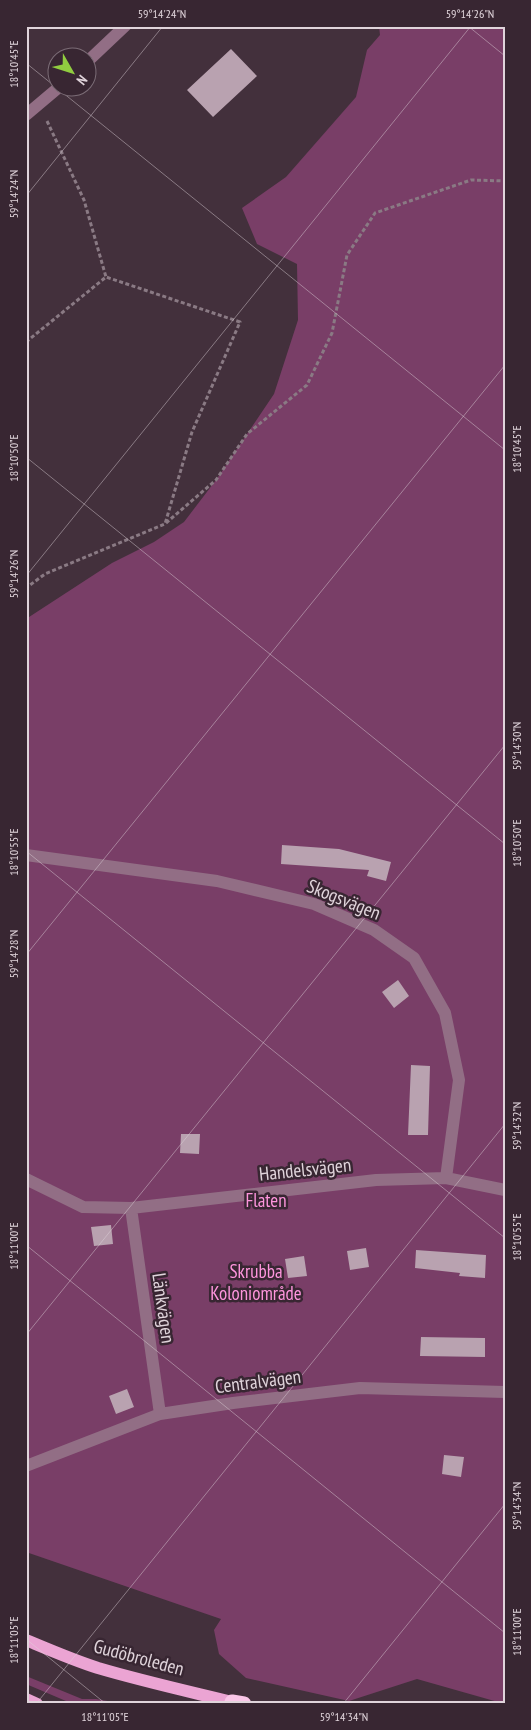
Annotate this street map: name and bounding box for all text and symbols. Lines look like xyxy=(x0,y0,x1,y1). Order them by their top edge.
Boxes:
text: 59°14'24"N xyxy=(138,6,186,21)
text: 59°14'26"N xyxy=(446,6,494,21)
text: 18°10'45"E xyxy=(6,40,21,88)
north arrow xyxy=(48,48,98,98)
text: N xyxy=(73,72,91,89)
text: 59°14'24"N xyxy=(6,170,21,218)
text: 18°10'45"E xyxy=(509,425,524,473)
text: 18°10'50"E xyxy=(6,434,21,482)
text: 59°14'26"N xyxy=(6,550,21,598)
text: 59°14'30"N xyxy=(509,722,524,770)
text: 18°10'50"E xyxy=(509,819,524,867)
text: 18°10'55"E xyxy=(6,828,21,876)
street label: Skogsvägen xyxy=(304,873,384,925)
text: 59°14'28"N xyxy=(6,930,21,978)
text: 59°14'32"N xyxy=(509,1102,524,1150)
street label: Handelsvägen xyxy=(258,1152,352,1186)
park label: Flaten xyxy=(245,1188,287,1212)
text: 18°10'55"E xyxy=(509,1213,524,1261)
text: 18°11'00"E xyxy=(6,1222,21,1270)
park label: Skrubba Koloniområde xyxy=(210,1259,302,1305)
street label: Länkvägen xyxy=(147,1271,181,1345)
street label: Centralvägen xyxy=(214,1364,302,1398)
text: 59°14'34"N xyxy=(509,1482,524,1530)
text: 18°11'00"E xyxy=(509,1608,524,1656)
text: 18°11'05"E xyxy=(6,1616,21,1664)
street label: Gudöbroleden xyxy=(91,1633,187,1681)
text: 18°11'05"E xyxy=(81,1709,129,1724)
text: 59°14'34"N xyxy=(320,1709,368,1724)

